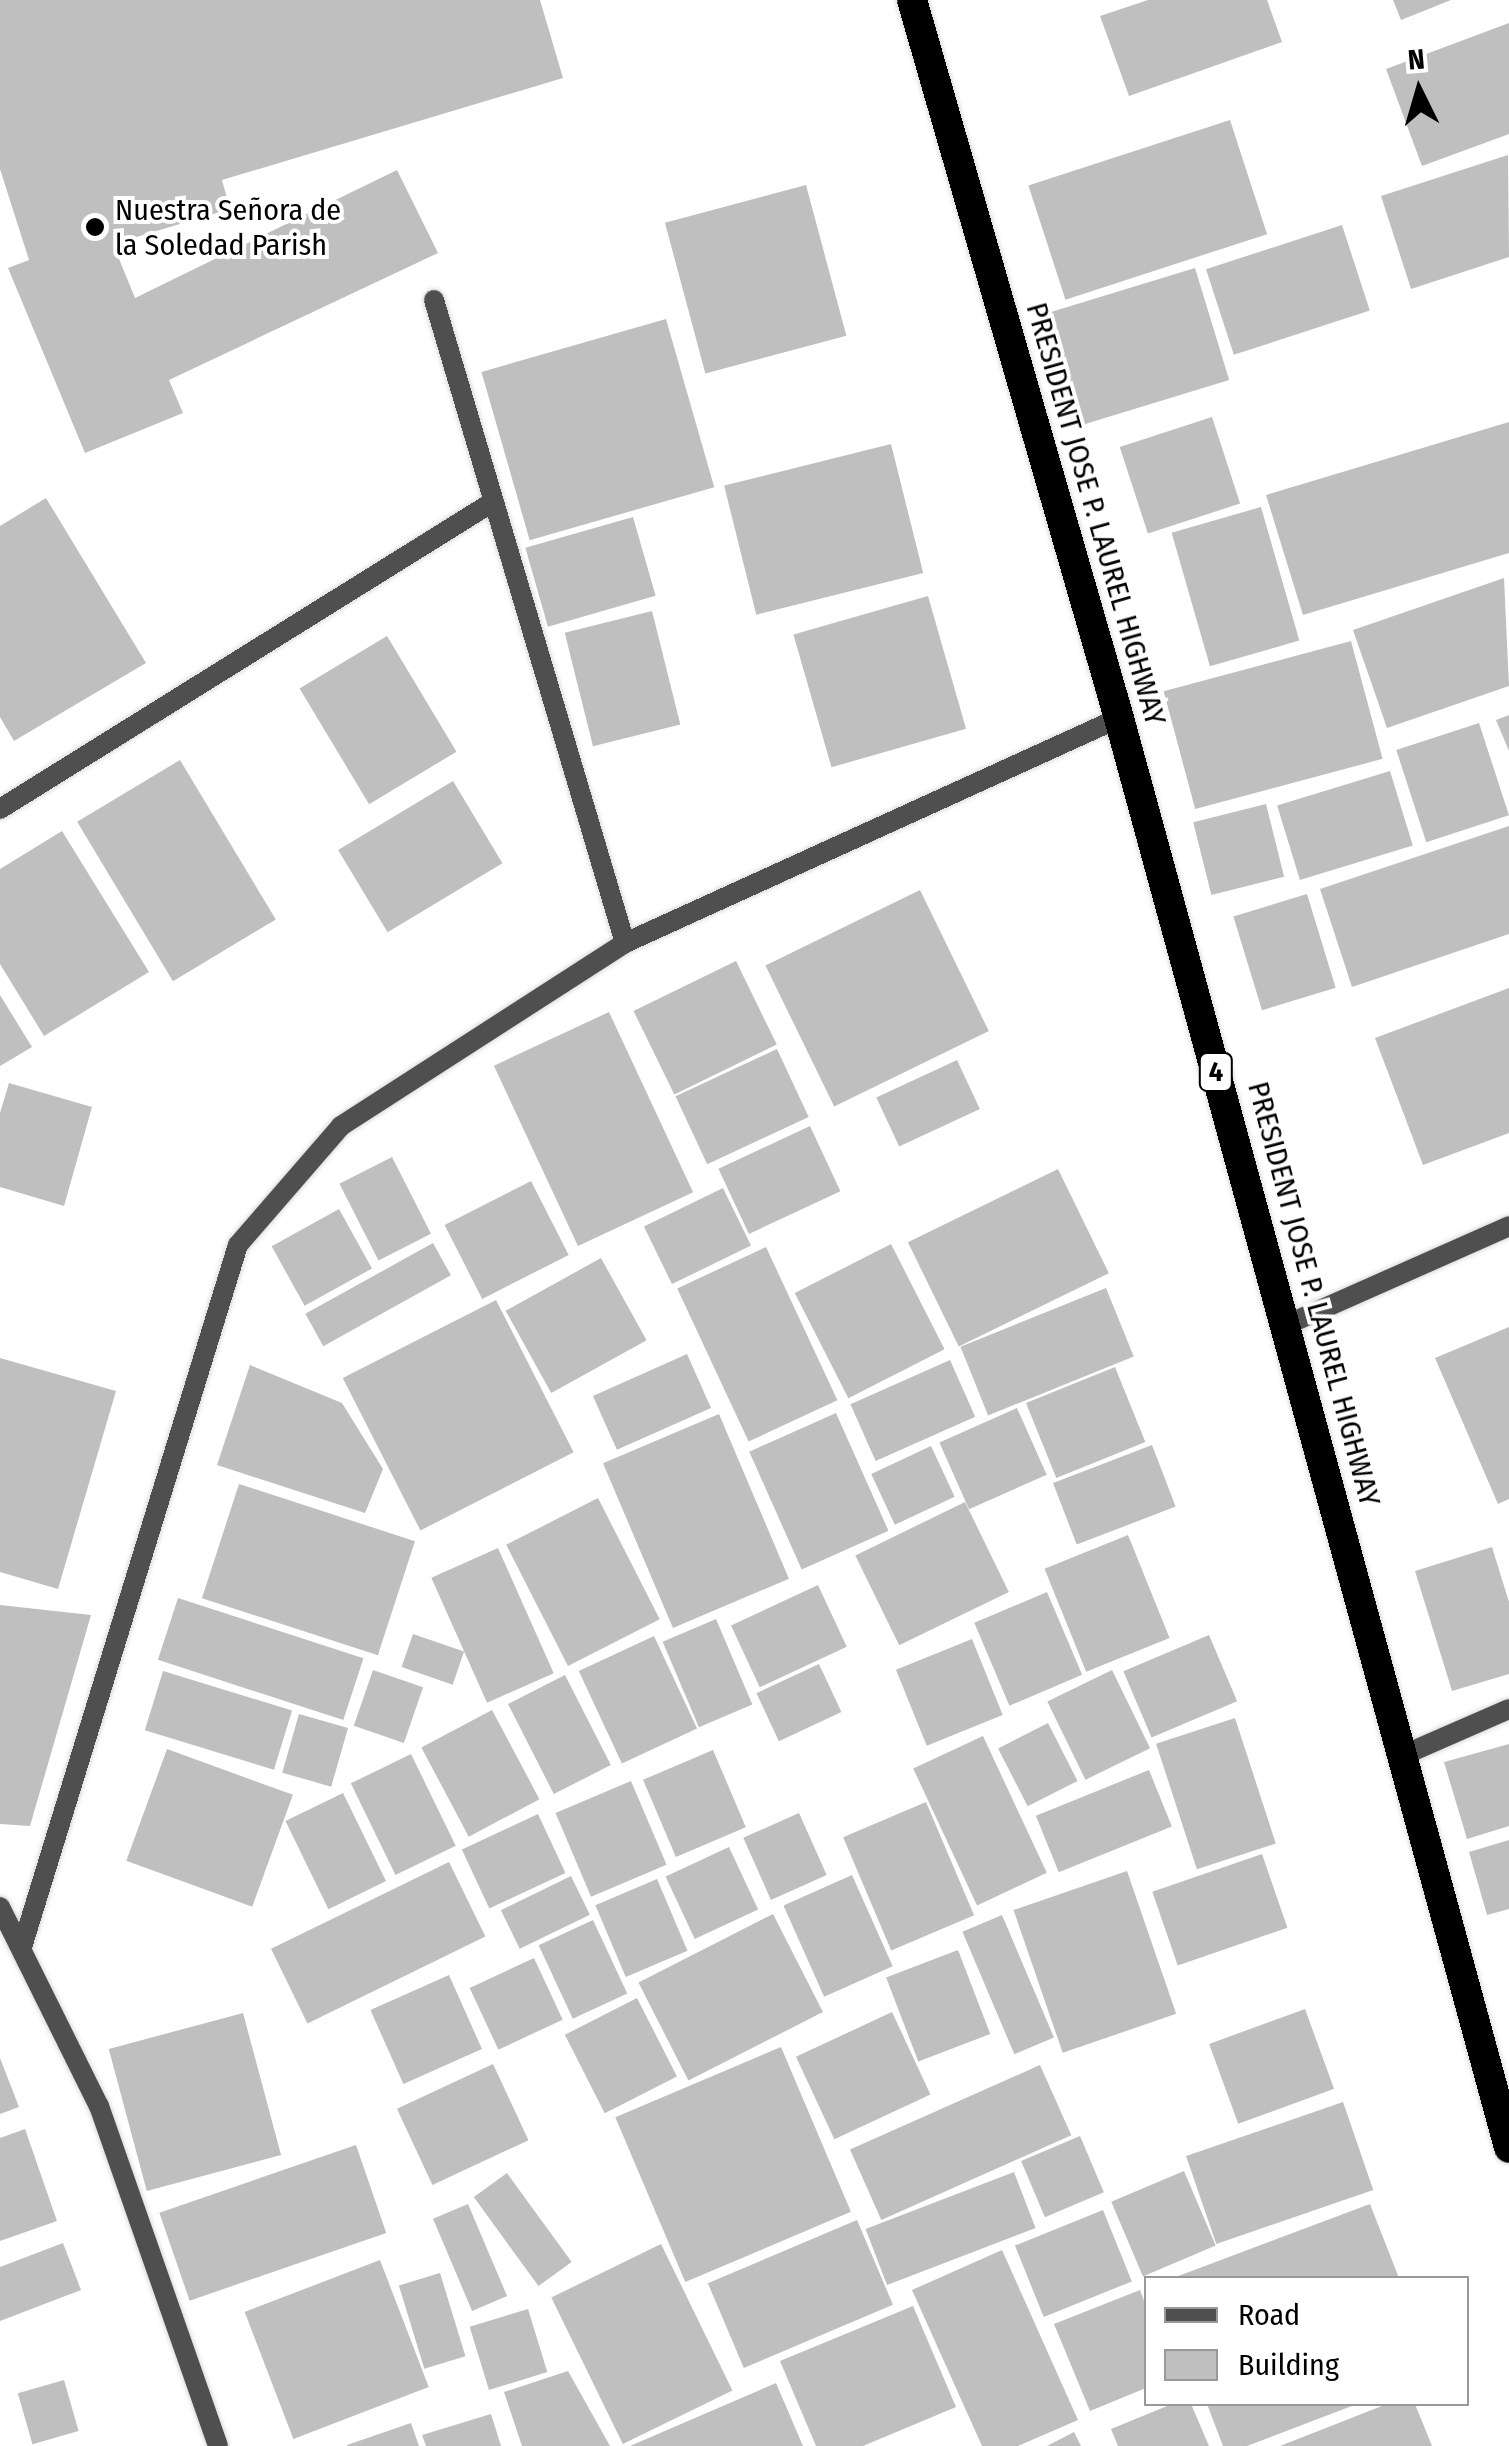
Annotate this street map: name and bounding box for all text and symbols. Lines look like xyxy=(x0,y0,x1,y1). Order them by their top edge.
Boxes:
north arrow xyxy=(1369,40,1469,140)
text: N xyxy=(1407,42,1426,77)
place label: Nuestra Señora de la Soledad Parish xyxy=(115,192,341,262)
marker: Nuestra Señora de la Soledad Parish xyxy=(84,216,106,238)
street label: PRESIDENT JOSE P. LAUREL HIGHWAY xyxy=(1018,299,1174,729)
road number: 4 xyxy=(1198,1049,1234,1095)
street label: PRESIDENT JOSE P. LAUREL HIGHWAY xyxy=(1240,1078,1388,1510)
legend xyxy=(1144,2276,1469,2406)
text: Road xyxy=(1238,2297,1300,2333)
text: Building xyxy=(1238,2347,1339,2383)

